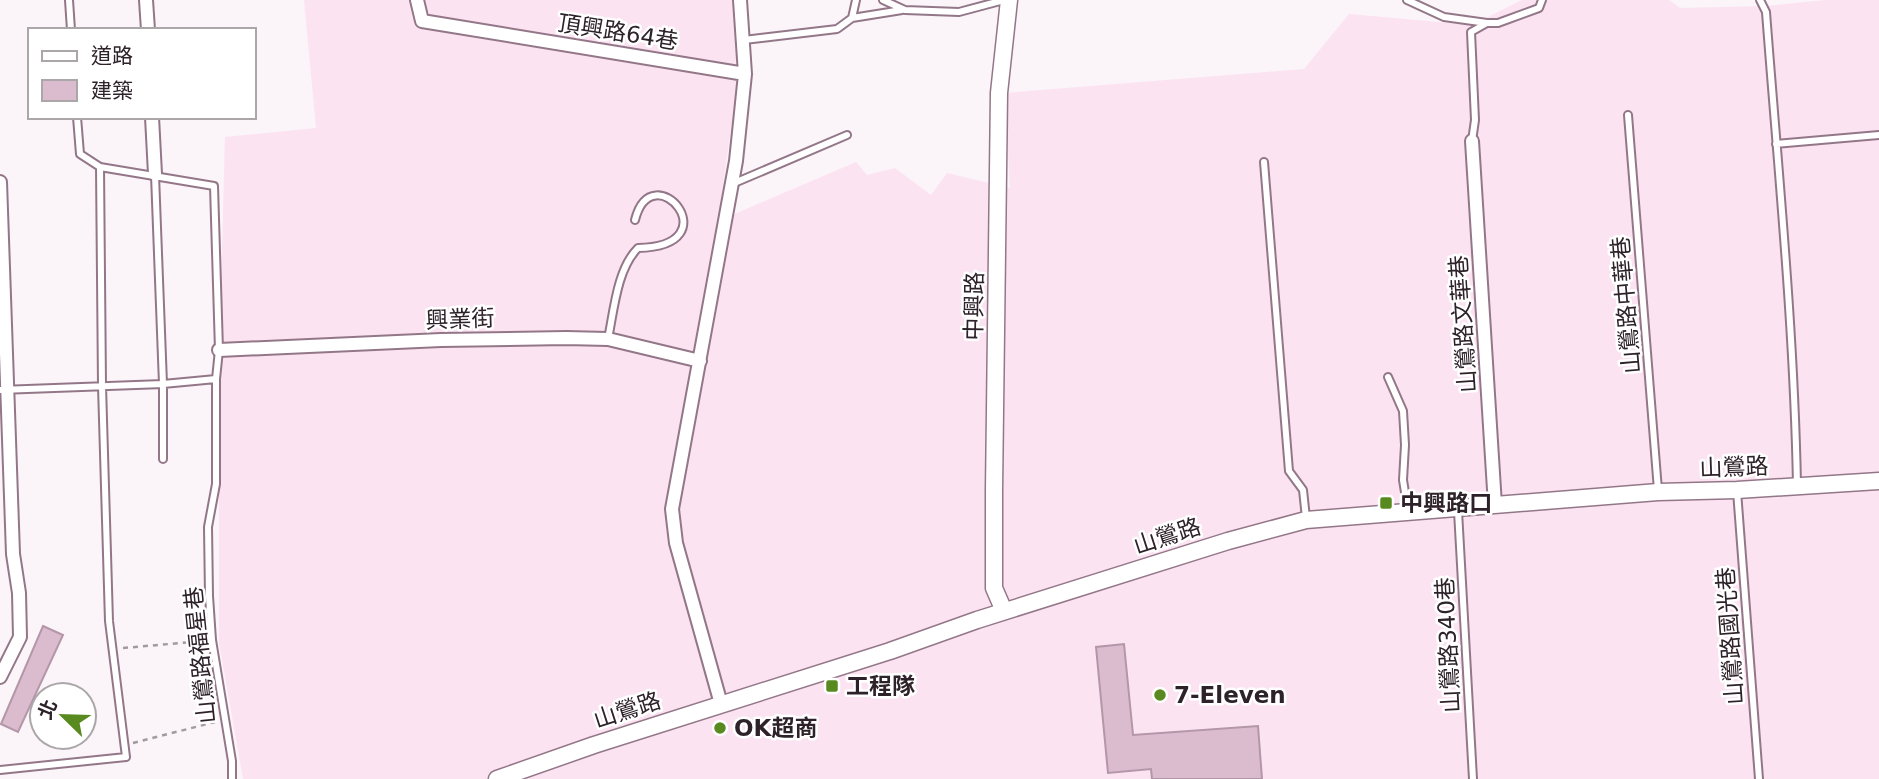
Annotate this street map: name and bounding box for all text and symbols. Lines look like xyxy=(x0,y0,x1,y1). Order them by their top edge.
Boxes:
street label: 頂興路64巷 xyxy=(556,10,680,54)
legend xyxy=(28,28,256,119)
text: 道路 xyxy=(91,44,133,68)
text: 建築 xyxy=(91,79,133,103)
street label: 山鶯路中華巷 xyxy=(1607,235,1645,375)
street label: 山鶯路文華巷 xyxy=(1445,254,1481,394)
street label: 中興路 xyxy=(960,271,988,341)
street label: 興業街 xyxy=(425,305,495,333)
street label: 山鶯路 xyxy=(1699,453,1769,481)
place label: 中興路口 xyxy=(1400,490,1492,516)
marker: 中興路口 xyxy=(1378,495,1394,511)
street label: 山鶯路 xyxy=(1130,513,1204,559)
street label: 山鶯路國光巷 xyxy=(1712,566,1748,706)
street label: 山鶯路340巷 xyxy=(1431,576,1465,714)
street label: 山鶯路福星巷 xyxy=(180,585,220,725)
place label: 工程隊 xyxy=(846,673,915,699)
marker: 工程隊 xyxy=(824,678,840,694)
north arrow xyxy=(28,681,98,751)
place label: 7-Eleven xyxy=(1174,682,1286,708)
street label: 山鶯路 xyxy=(590,687,664,733)
marker: 7-Eleven xyxy=(1152,687,1168,703)
text: 北 xyxy=(34,696,61,722)
place label: OK超商 xyxy=(734,715,817,741)
marker: OK超商 xyxy=(712,720,728,736)

